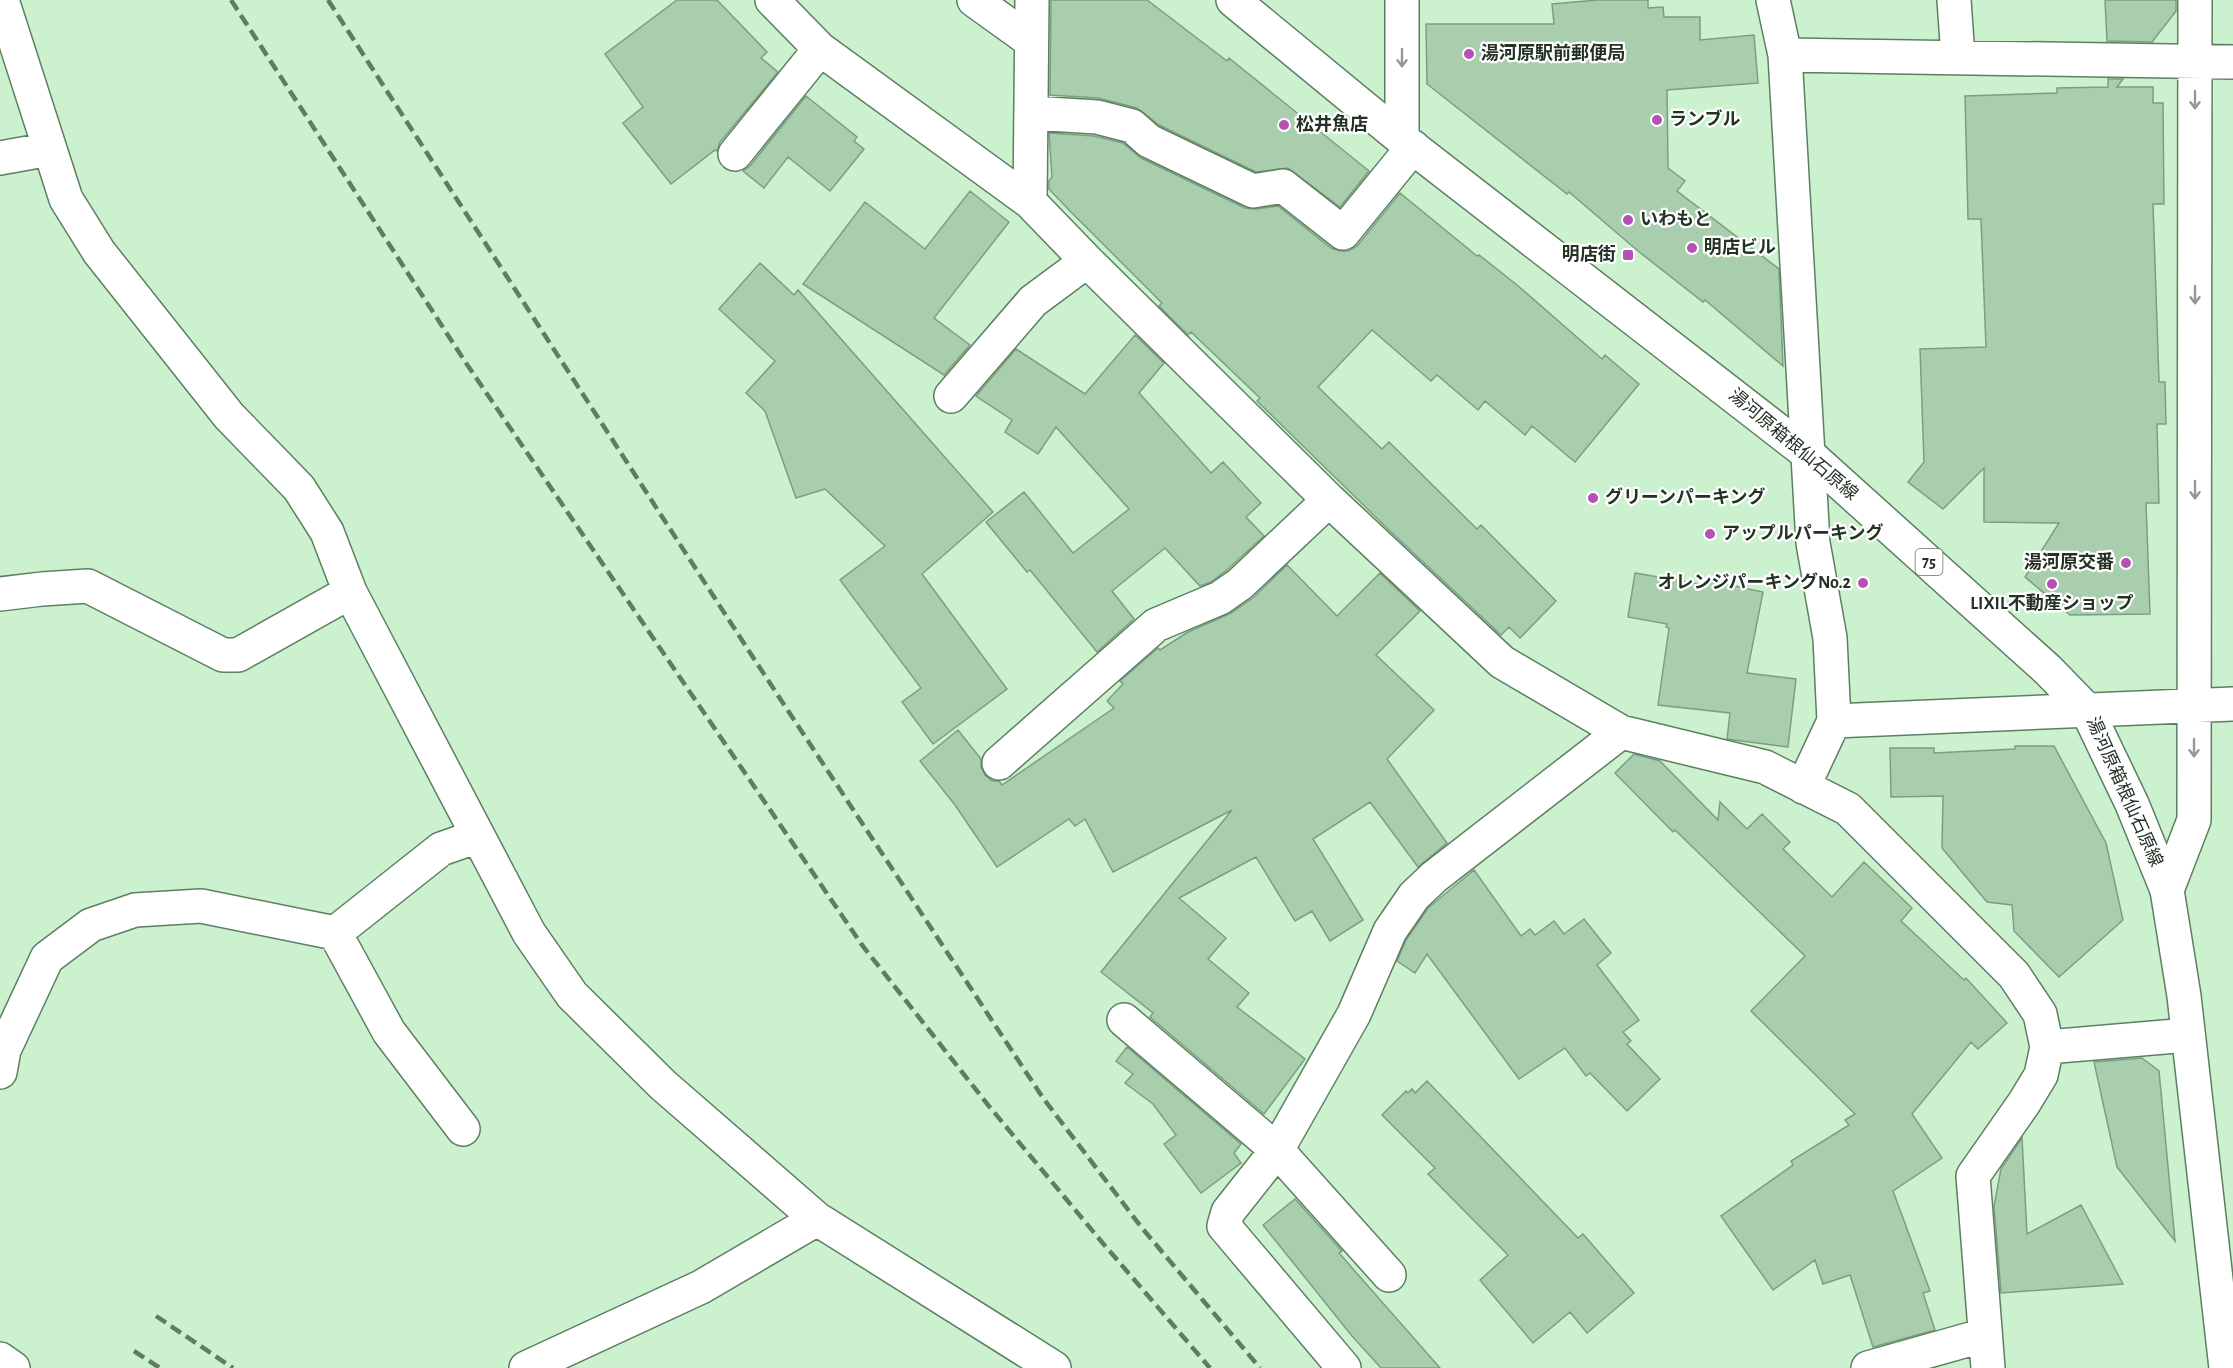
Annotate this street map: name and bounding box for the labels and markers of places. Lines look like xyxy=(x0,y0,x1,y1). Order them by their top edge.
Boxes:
place label: 湯河原駅前郵便局 xyxy=(1481,43,1625,63)
marker: 湯河原駅前郵便局 xyxy=(1462,47,1476,61)
place label: ランブル xyxy=(1669,109,1740,129)
place label: 松井魚店 xyxy=(1296,113,1368,134)
marker: ランブル xyxy=(1650,113,1664,127)
marker: 松井魚店 xyxy=(1277,118,1291,132)
place label: いわもと xyxy=(1640,209,1712,229)
marker: いわもと xyxy=(1621,213,1635,227)
place label: 明店ビル xyxy=(1704,237,1776,257)
marker: 明店ビル xyxy=(1685,241,1699,255)
place label: 明店街 xyxy=(1562,244,1616,264)
marker: 明店街 xyxy=(1621,248,1635,262)
place label: グリーンパーキング xyxy=(1605,487,1766,507)
marker: グリーンパーキング xyxy=(1586,491,1600,505)
place label: アップルパーキング xyxy=(1722,523,1883,543)
marker: アップルパーキング xyxy=(1703,527,1717,541)
place label: 湯河原交番 xyxy=(2024,552,2114,572)
marker: 湯河原交番 xyxy=(2119,556,2133,570)
place label: オレンジパーキングNo.2 xyxy=(1658,572,1852,592)
marker: オレンジパーキングNo.2 xyxy=(1856,576,1870,590)
marker: LIXIL不動産ショップ xyxy=(2045,577,2059,591)
place label: LIXIL不動産ショップ xyxy=(1970,593,2134,613)

